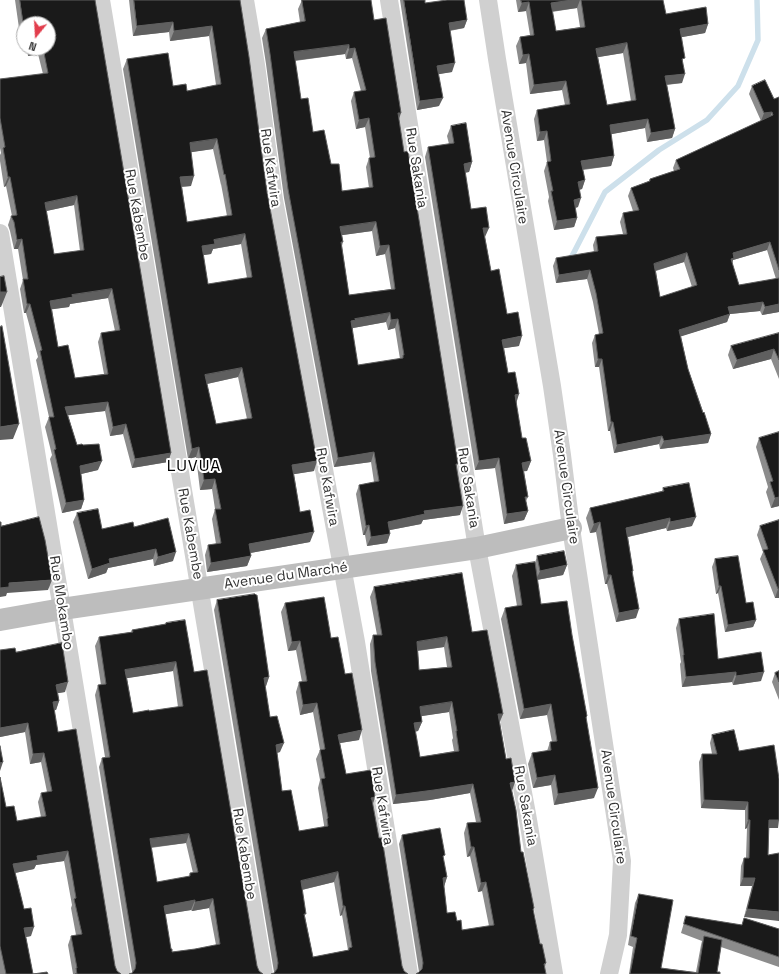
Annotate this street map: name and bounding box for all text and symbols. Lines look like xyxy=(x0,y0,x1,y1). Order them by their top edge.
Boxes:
north arrow xyxy=(16,16,56,56)
text: N xyxy=(27,39,38,54)
street label: Avenue Circulaire xyxy=(497,109,531,225)
street label: Rue Sakania xyxy=(401,126,431,210)
street label: Rue Kafwira xyxy=(256,128,284,208)
street label: Rue Kabembe xyxy=(121,168,153,262)
street label: Avenue Circulaire xyxy=(550,429,582,545)
street label: Rue Kafwira xyxy=(312,446,342,528)
street label: Rue Sakania xyxy=(453,446,483,530)
district label: LUVUA xyxy=(167,457,221,477)
street label: Rue Kabembe xyxy=(174,487,206,581)
street label: Rue Mokambo xyxy=(45,555,77,651)
street label: Avenue du Marché xyxy=(223,559,349,593)
street label: Avenue Circulaire xyxy=(597,749,629,865)
street label: Rue Sakania xyxy=(510,764,540,848)
street label: Rue Kafwira xyxy=(367,765,397,847)
street label: Rue Kabembe xyxy=(228,807,260,901)

